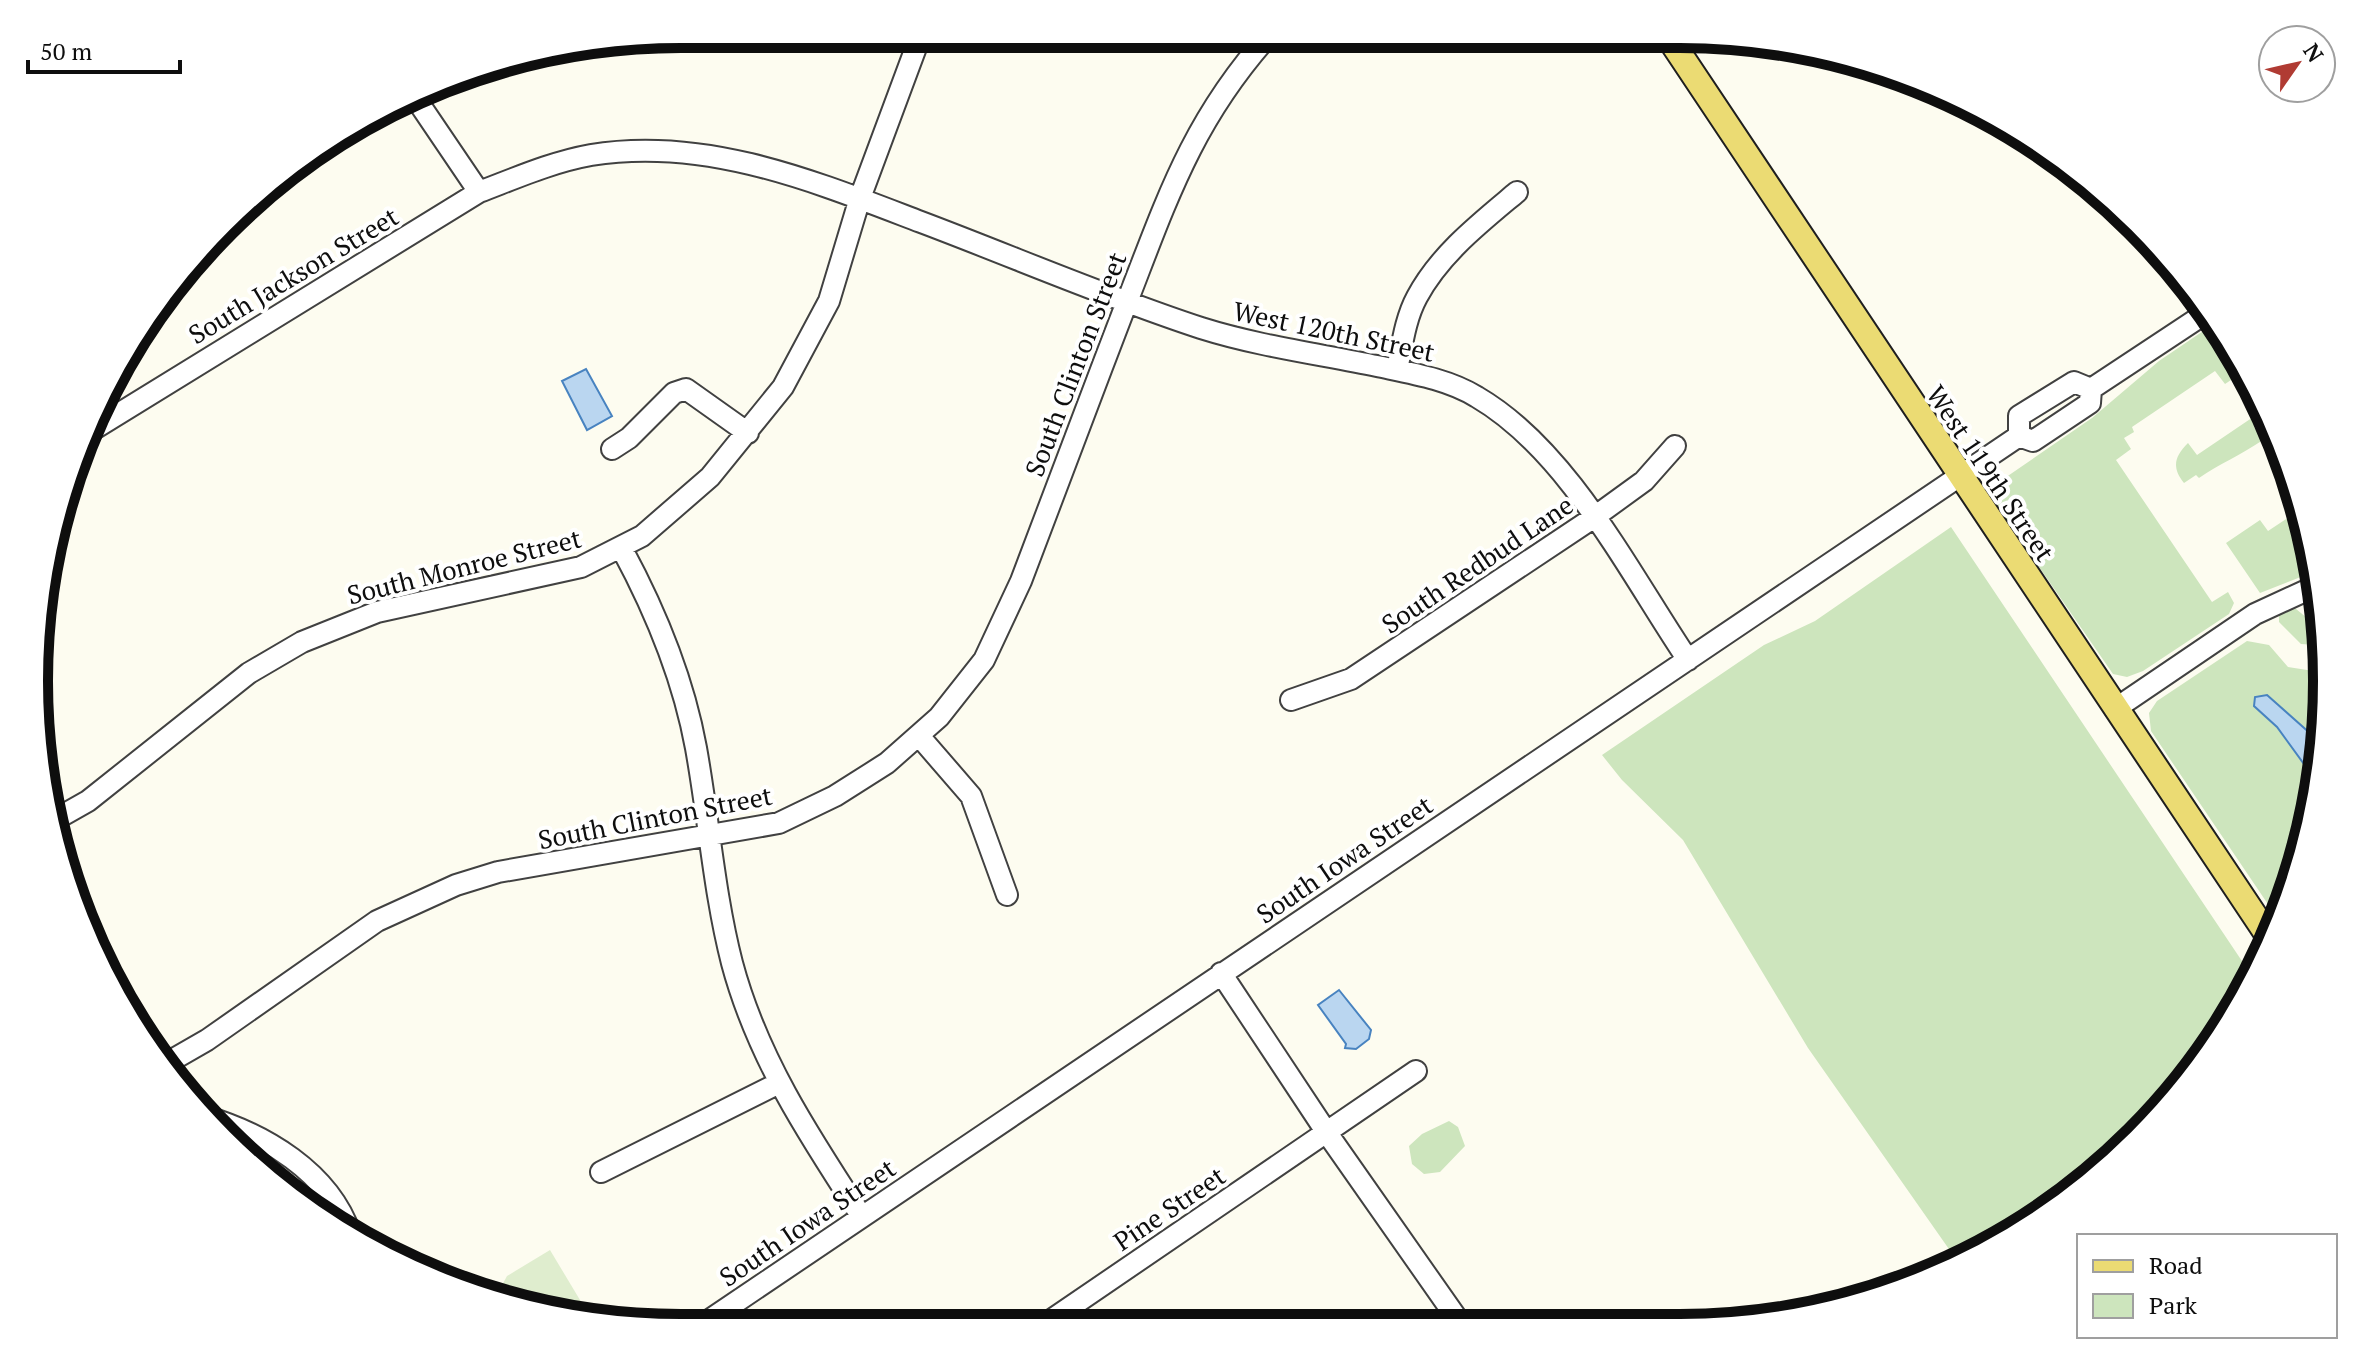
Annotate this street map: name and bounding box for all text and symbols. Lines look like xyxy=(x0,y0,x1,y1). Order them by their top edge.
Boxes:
scale bar xyxy=(28,24,180,74)
north arrow xyxy=(2257,24,2337,104)
text: 50 m xyxy=(40,35,92,67)
text: N xyxy=(2297,38,2331,68)
street label: South Jackson Street xyxy=(182,199,404,351)
street label: South Clinton Street xyxy=(1017,247,1134,481)
street label: West 120th Street xyxy=(1230,293,1438,369)
street label: West 119th Street xyxy=(1920,378,2063,568)
street label: South Redbud Lane xyxy=(1375,487,1579,641)
street label: South Monroe Street xyxy=(343,520,585,612)
street label: South Clinton Street xyxy=(535,778,775,856)
street label: South Iowa Street xyxy=(1249,787,1439,931)
street label: South Iowa Street xyxy=(712,1150,902,1294)
street label: Pine Street xyxy=(1107,1158,1232,1258)
legend xyxy=(2077,1234,2337,1338)
text: Road xyxy=(2149,1249,2203,1281)
text: Park xyxy=(2149,1289,2198,1321)

